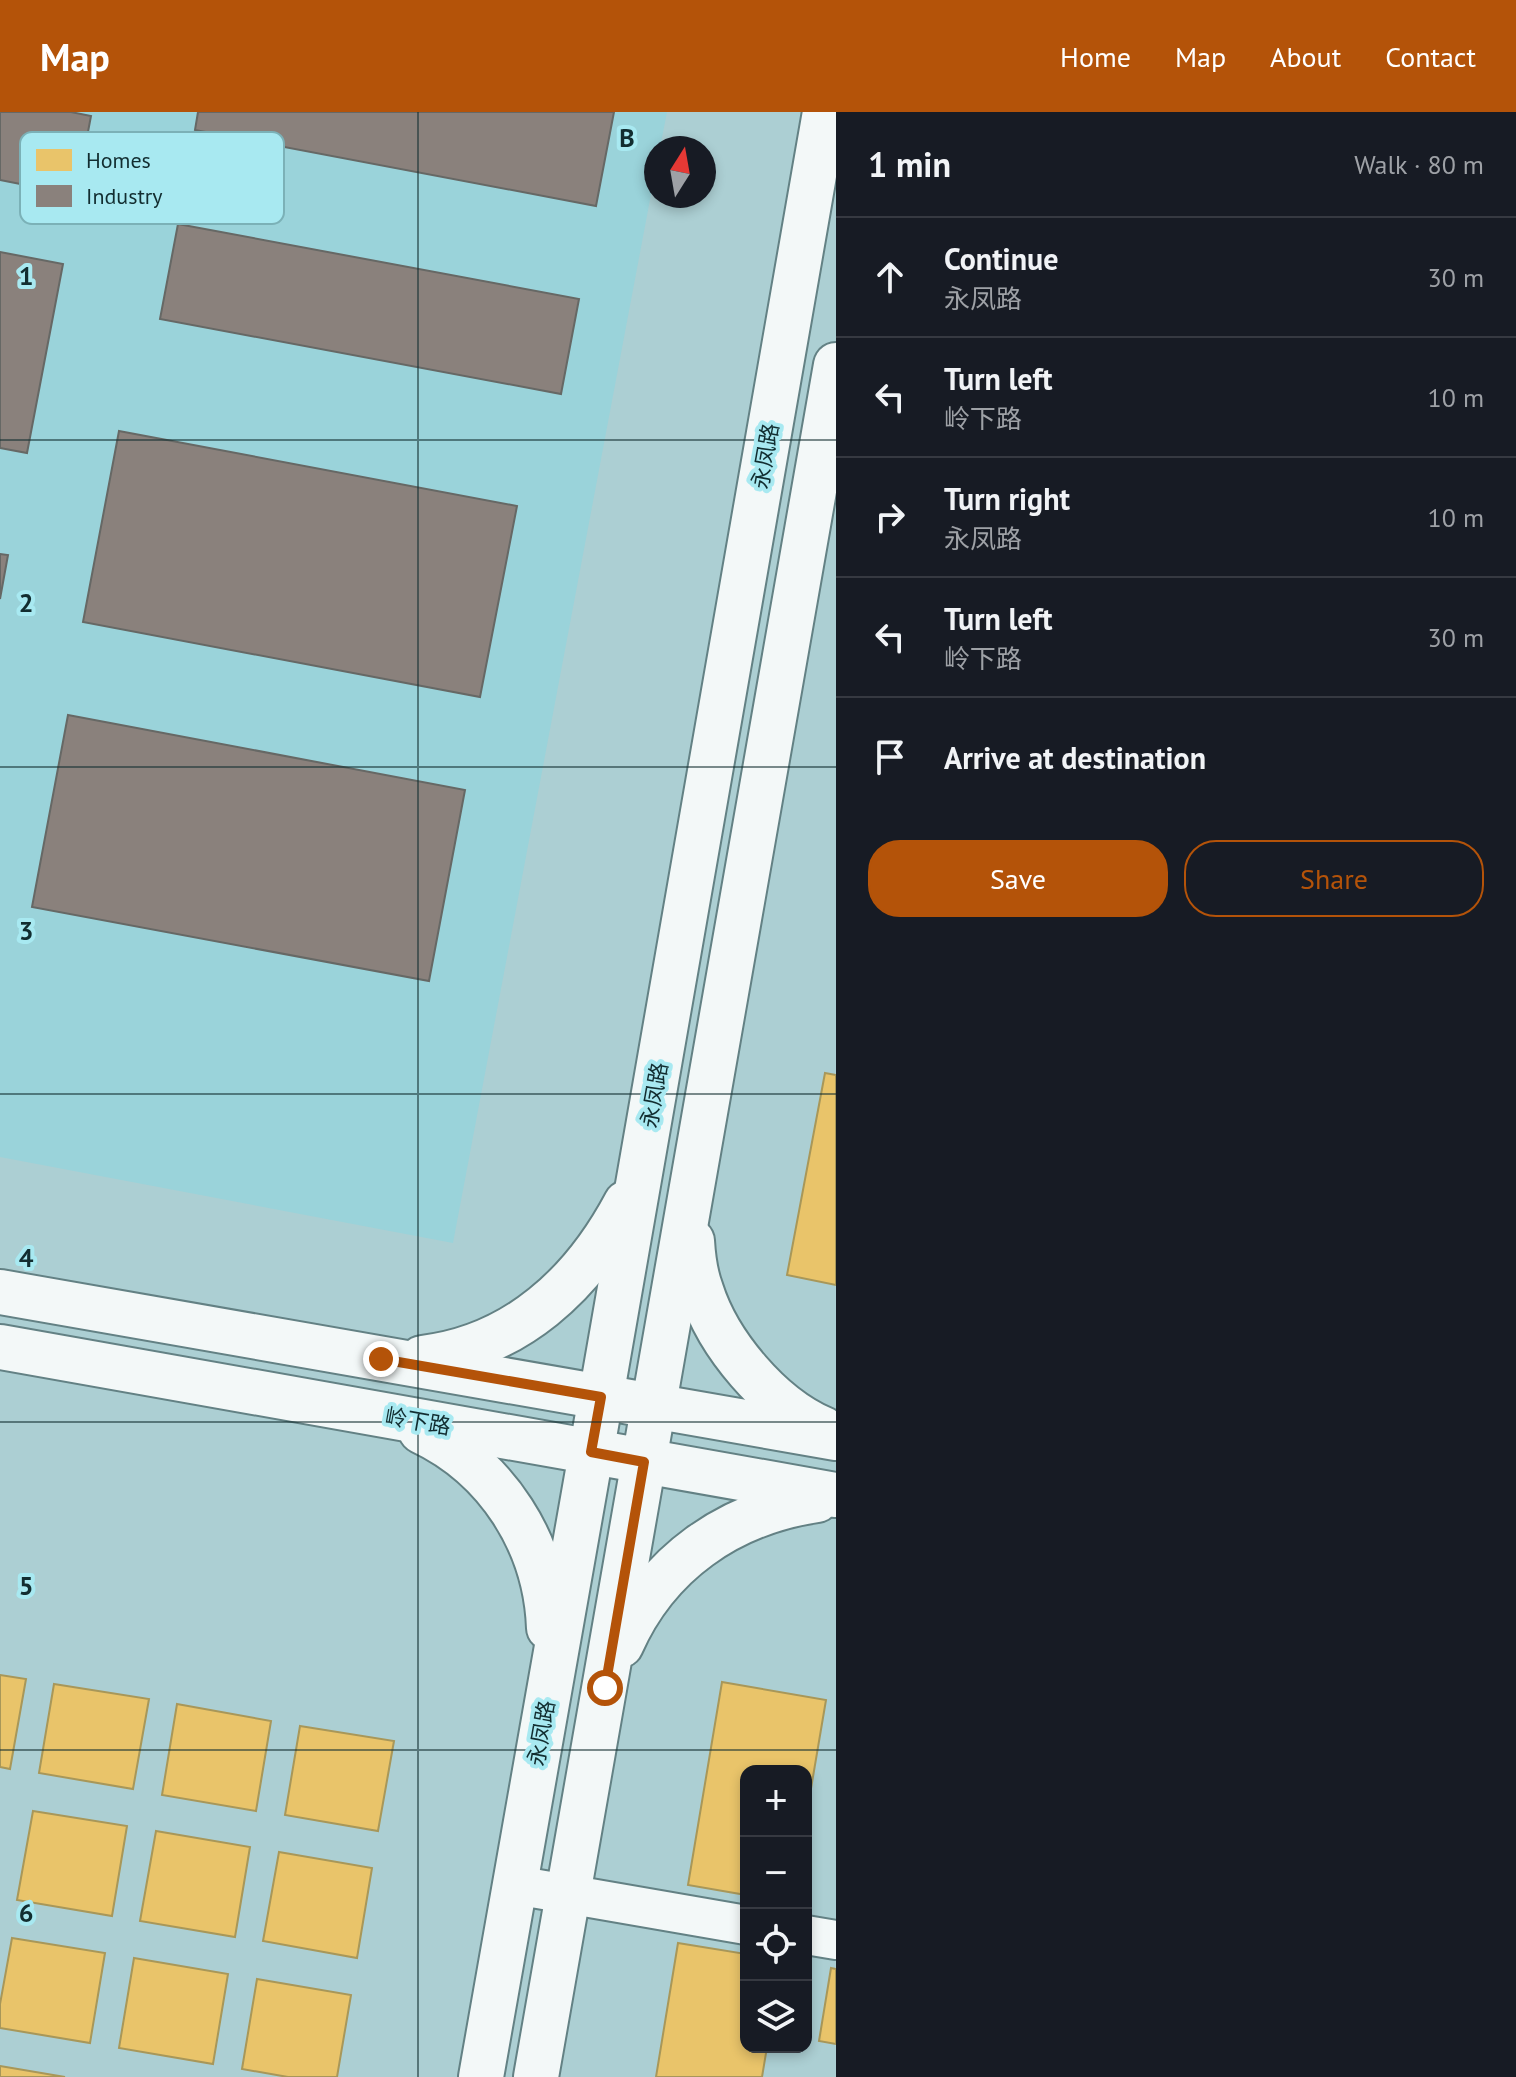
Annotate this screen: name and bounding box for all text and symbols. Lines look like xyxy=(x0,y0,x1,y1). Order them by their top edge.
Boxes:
text: Map xyxy=(40,32,110,81)
text: Home xyxy=(1060,38,1131,75)
text: Map xyxy=(1175,38,1226,75)
text: About xyxy=(1270,38,1341,75)
text: Contact xyxy=(1385,38,1476,75)
text: B xyxy=(619,121,635,154)
legend xyxy=(20,132,284,224)
north arrow xyxy=(644,136,716,208)
text: 1 min xyxy=(868,142,951,186)
text: Homes xyxy=(86,146,151,174)
text: Walk · 80 m xyxy=(1354,148,1484,181)
text: Industry xyxy=(86,182,163,210)
text: Continue xyxy=(944,239,1058,278)
icon: ahead xyxy=(868,255,912,299)
text: 1 xyxy=(19,259,33,292)
text: 30 m xyxy=(1428,261,1484,294)
text: 永凤路 xyxy=(944,282,1022,315)
text: Turn left xyxy=(944,359,1052,398)
icon: left xyxy=(868,375,912,419)
text: 10 m xyxy=(1428,381,1484,414)
text: 岭下路 xyxy=(944,402,1022,435)
street label: 永凤路 xyxy=(745,421,785,491)
text: Turn right xyxy=(944,479,1070,518)
icon: right xyxy=(868,495,912,539)
text: 10 m xyxy=(1428,501,1484,534)
text: 永凤路 xyxy=(944,522,1022,555)
text: 2 xyxy=(19,586,33,619)
text: Turn left xyxy=(944,599,1052,638)
icon: left xyxy=(868,615,912,659)
text: 30 m xyxy=(1428,621,1484,654)
text: 岭下路 xyxy=(944,642,1022,675)
icon: arrive xyxy=(868,735,912,779)
text: Arrive at destination xyxy=(944,738,1206,777)
button: Save xyxy=(868,840,1168,917)
button: Share xyxy=(1184,840,1484,917)
text: 3 xyxy=(19,914,33,947)
street label: 永凤路 xyxy=(634,1060,674,1130)
text: 4 xyxy=(19,1241,34,1274)
route end xyxy=(363,1341,399,1377)
street label: 岭下路 xyxy=(383,1401,453,1441)
text: 5 xyxy=(19,1569,33,1602)
route start xyxy=(587,1670,623,1706)
street label: 永凤路 xyxy=(521,1698,561,1768)
map controls xyxy=(740,1765,812,2053)
button: + xyxy=(740,1765,812,1837)
button: − xyxy=(740,1837,812,1909)
text: 6 xyxy=(19,1896,33,1929)
button: locate xyxy=(740,1909,812,1981)
button: layers xyxy=(740,1981,812,2053)

